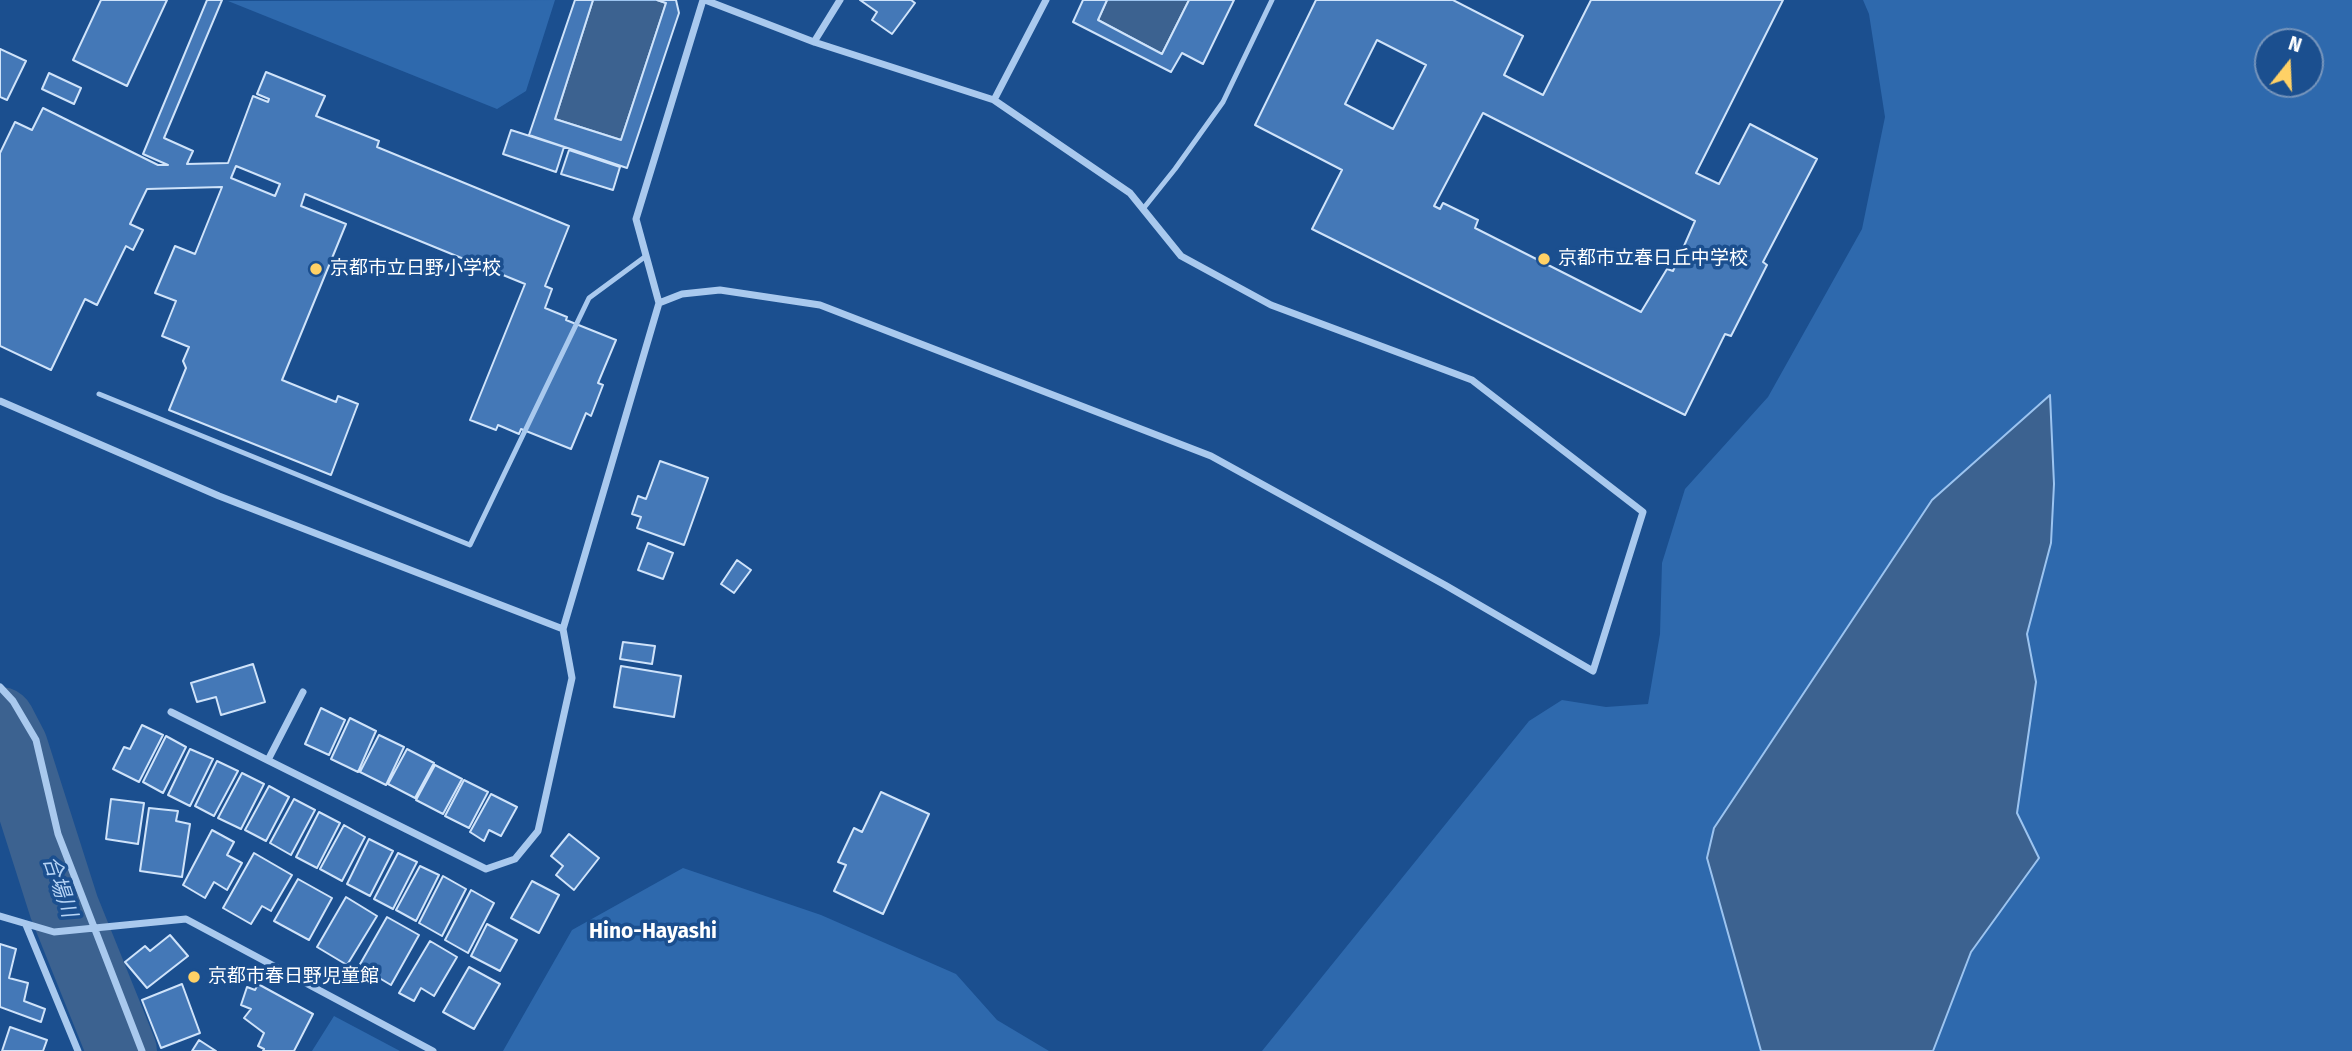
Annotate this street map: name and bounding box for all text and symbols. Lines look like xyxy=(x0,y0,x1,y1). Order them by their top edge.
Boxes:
north arrow xyxy=(2254,28,2324,98)
text: N xyxy=(2285,32,2305,57)
place label: 京都市立春日丘中学校 xyxy=(1558,248,1748,270)
marker: 京都市立春日丘中学校 xyxy=(1536,251,1552,267)
place label: 京都市立日野小学校 xyxy=(330,258,501,280)
marker: 京都市立日野小学校 xyxy=(308,261,324,277)
water label: 合場川 xyxy=(37,853,81,921)
district label: Hino-Hayashi xyxy=(589,919,717,945)
place label: 京都市春日野児童館 xyxy=(208,966,379,988)
marker: 京都市春日野児童館 xyxy=(186,969,202,985)

